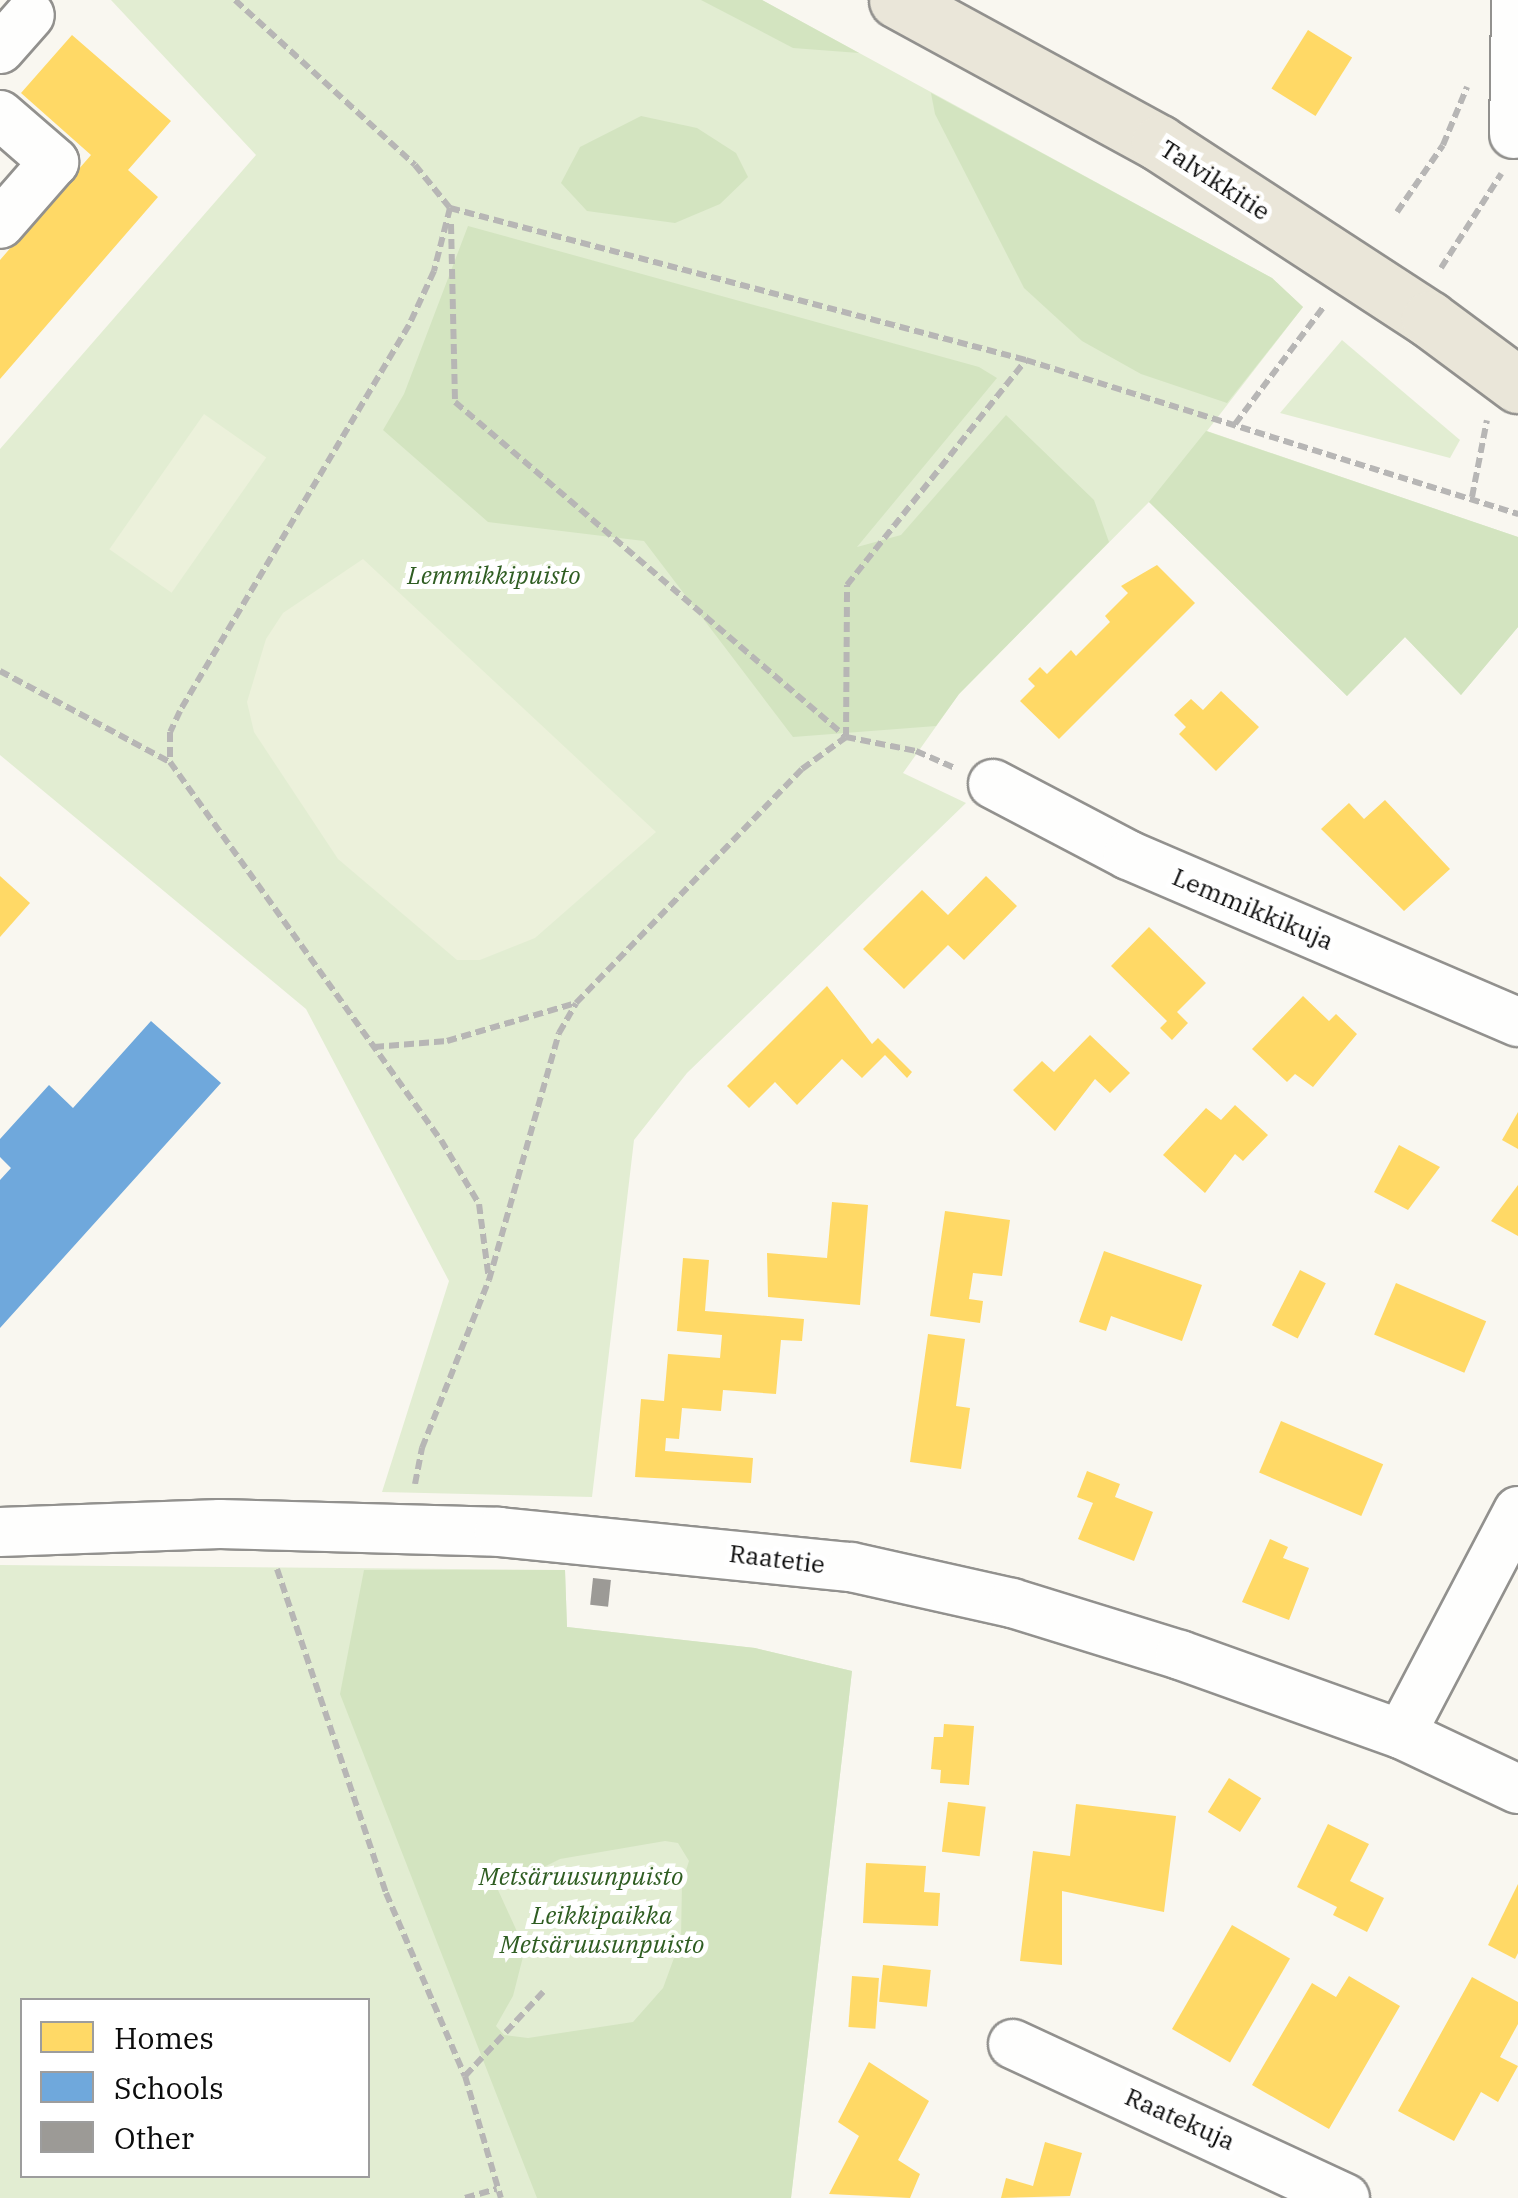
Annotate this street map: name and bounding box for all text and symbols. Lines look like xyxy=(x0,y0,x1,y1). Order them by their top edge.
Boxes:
street label: Talvikkitie xyxy=(1154,133,1276,227)
park label: Lemmikkipuisto xyxy=(407,560,581,590)
street label: Lemmikkikuja xyxy=(1168,862,1338,956)
street label: Raatetie xyxy=(727,1538,827,1580)
park label: Metsäruusunpuisto xyxy=(479,1861,683,1891)
park label: Leikkipaikka Metsäruusunpuisto xyxy=(500,1901,704,1960)
legend xyxy=(20,1998,370,2178)
text: Homes xyxy=(114,2018,214,2057)
text: Schools xyxy=(114,2068,224,2107)
street label: Raatekuja xyxy=(1120,2081,1240,2157)
text: Other xyxy=(114,2118,194,2157)

